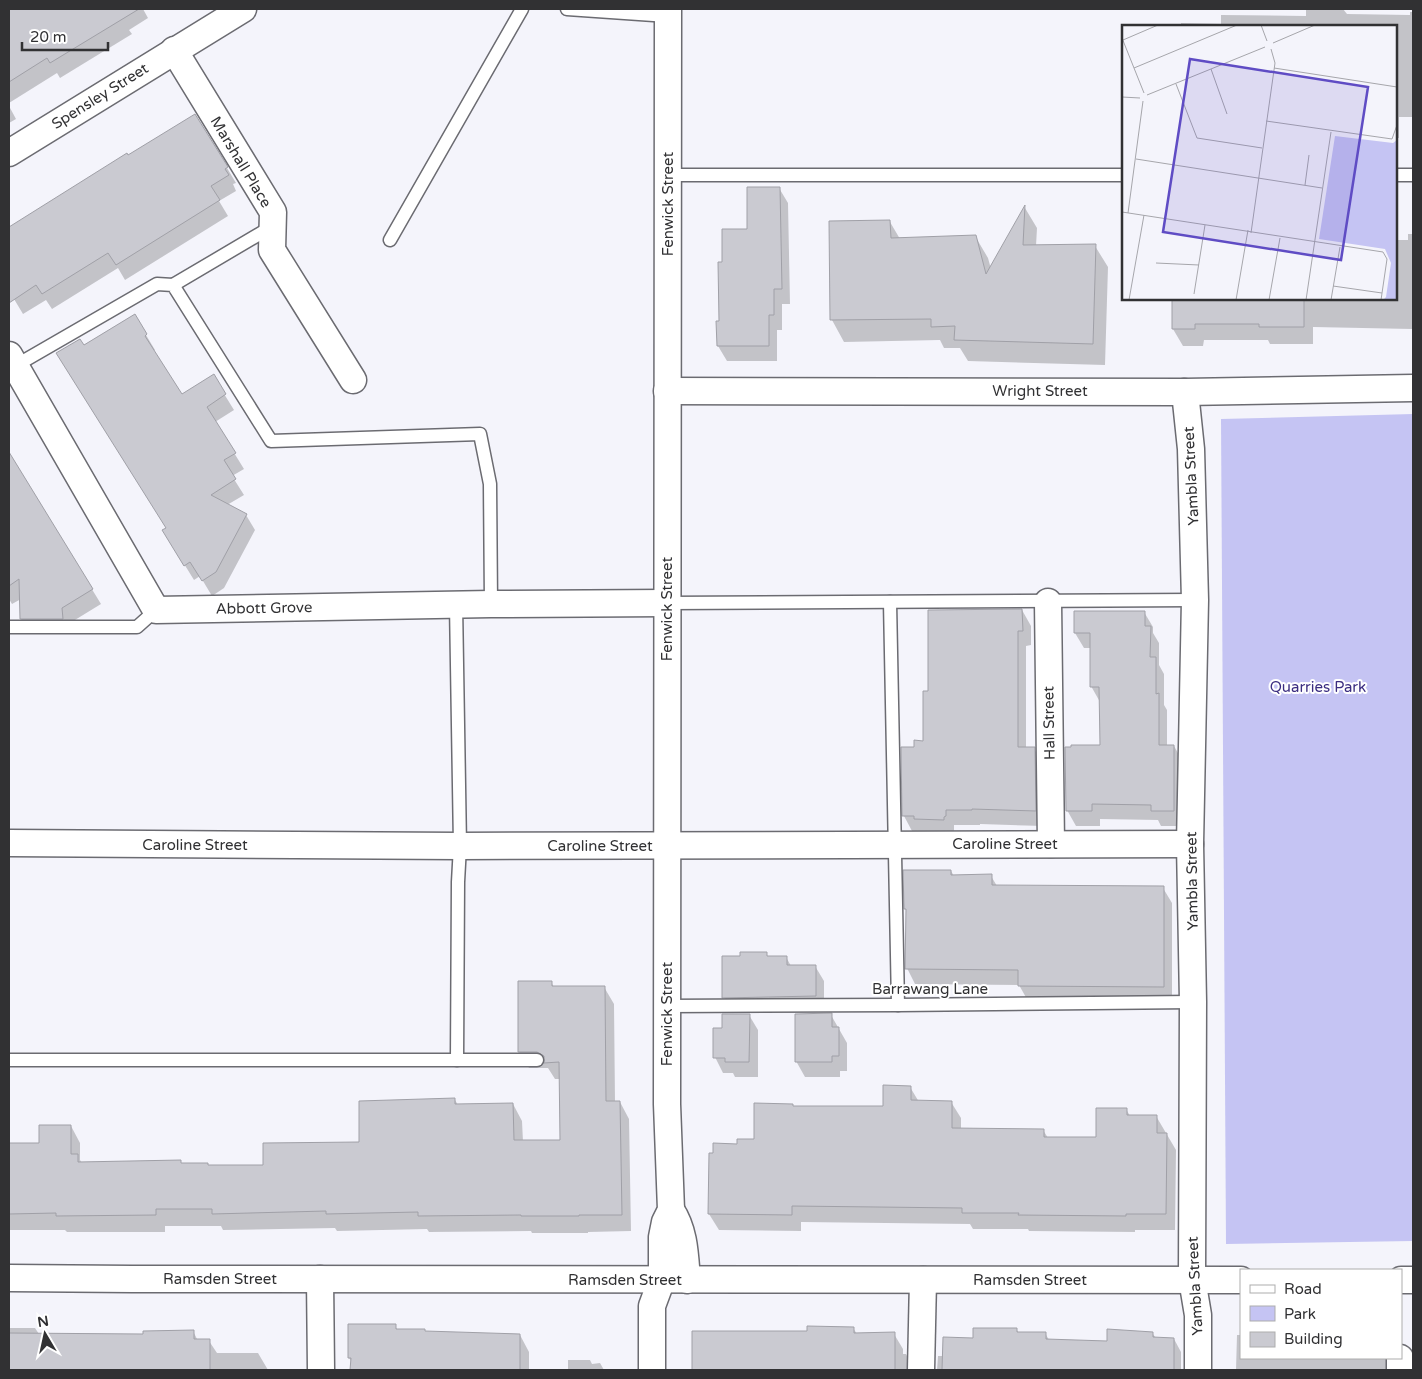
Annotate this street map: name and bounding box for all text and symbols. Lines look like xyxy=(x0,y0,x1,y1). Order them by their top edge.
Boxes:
scale bar xyxy=(22,20,109,52)
inset map xyxy=(1122,25,1397,300)
text: 20 m xyxy=(30,28,67,46)
street label: Spensley Street xyxy=(48,59,152,133)
street label: Marshall Place xyxy=(207,113,275,211)
street label: Fenwick Street xyxy=(659,151,677,256)
street label: Wright Street xyxy=(992,382,1088,400)
street label: Yambla Street xyxy=(1179,426,1203,526)
street label: Fenwick Street xyxy=(658,556,676,661)
street label: Abbott Grove xyxy=(216,598,312,618)
park label: Quarries Park xyxy=(1270,678,1366,696)
street label: Hall Street xyxy=(1039,686,1059,760)
street label: Yambla Street xyxy=(1182,831,1202,931)
street label: Caroline Street xyxy=(952,835,1058,853)
street label: Caroline Street xyxy=(142,836,248,854)
street label: Caroline Street xyxy=(547,837,653,855)
street label: Fenwick Street xyxy=(658,961,676,1066)
street label: Barrawang Lane xyxy=(872,980,988,998)
street label: Yambla Street xyxy=(1183,1236,1207,1336)
legend xyxy=(1240,1269,1402,1359)
street label: Ramsden Street xyxy=(163,1270,277,1288)
street label: Ramsden Street xyxy=(568,1271,682,1289)
street label: Ramsden Street xyxy=(973,1271,1087,1289)
text: Road xyxy=(1284,1280,1322,1298)
text: Park xyxy=(1284,1305,1316,1323)
north arrow xyxy=(20,1309,70,1359)
text: N xyxy=(36,1312,50,1331)
text: Building xyxy=(1284,1330,1343,1348)

